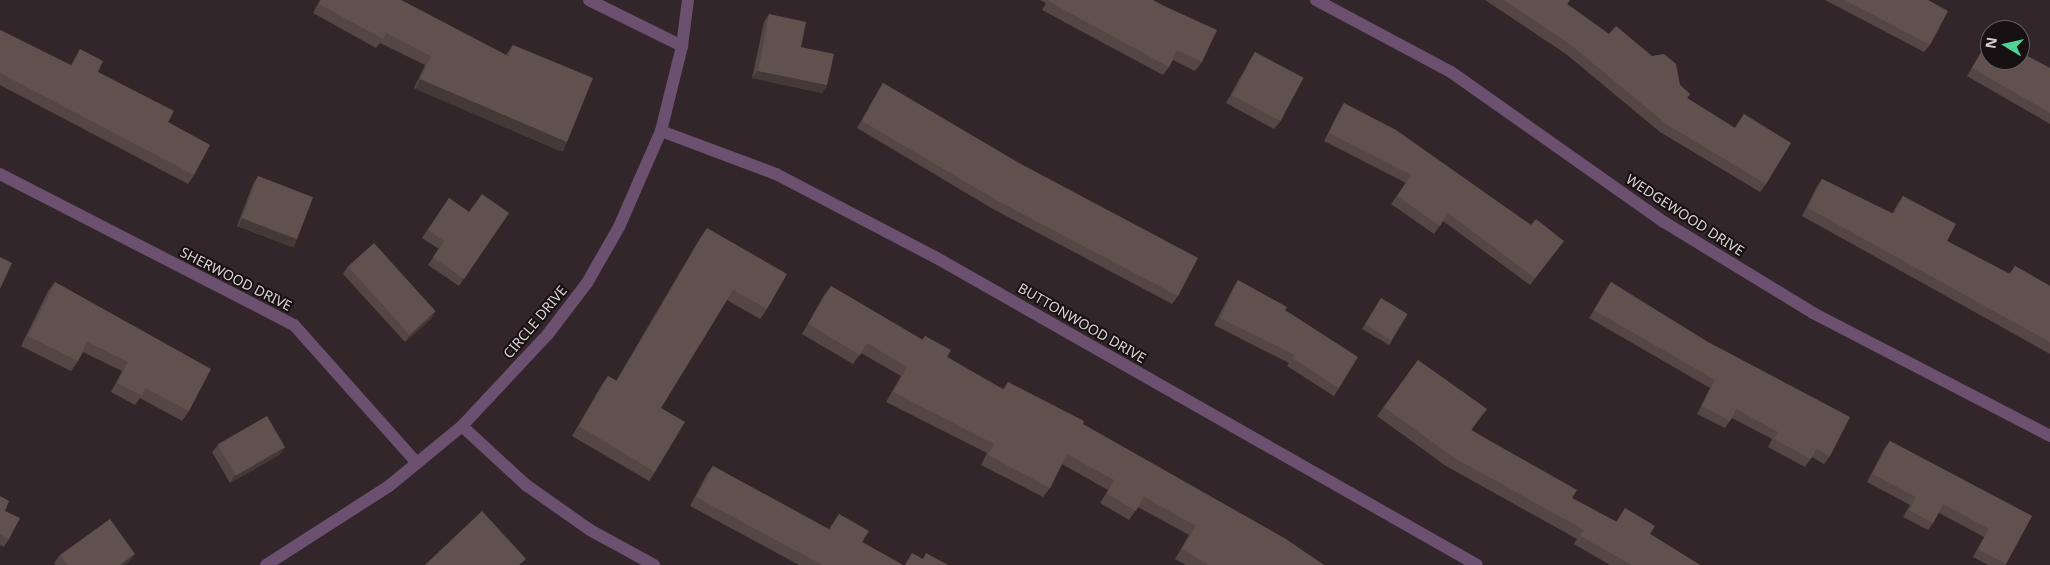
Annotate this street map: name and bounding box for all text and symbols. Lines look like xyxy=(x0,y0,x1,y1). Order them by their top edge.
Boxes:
north arrow xyxy=(1980,20,2030,70)
text: N xyxy=(1980,36,2001,50)
street label: WEDGEWOOD DRIVE xyxy=(1623,171,1747,259)
street label: SHERWOOD DRIVE xyxy=(177,244,295,314)
street label: BUTTONWOOD DRIVE xyxy=(1015,279,1149,367)
street label: CIRCLE DRIVE xyxy=(500,282,570,362)

